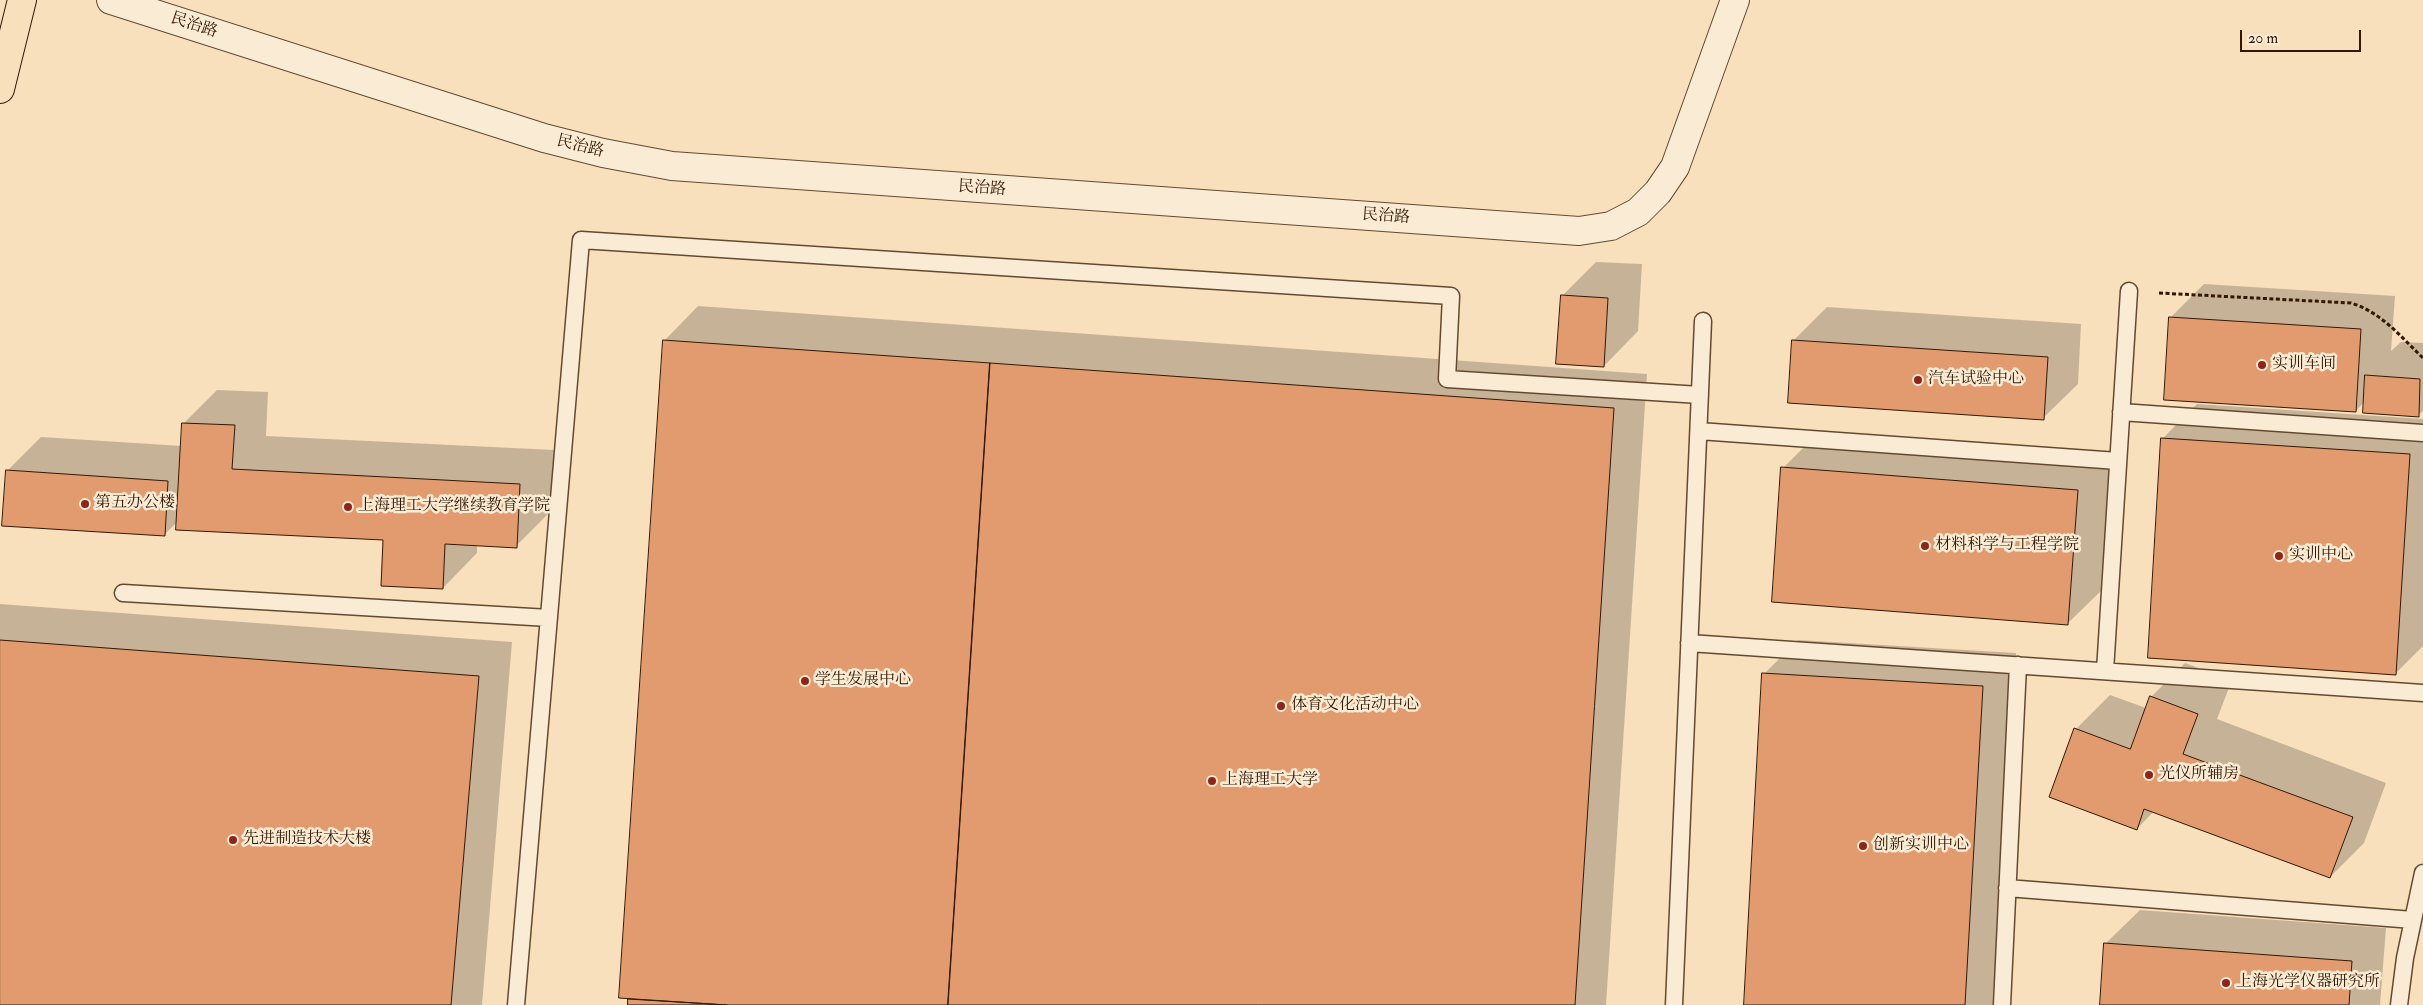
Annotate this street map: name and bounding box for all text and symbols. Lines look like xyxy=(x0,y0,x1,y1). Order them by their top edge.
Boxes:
street label: 民治路 xyxy=(168,9,220,43)
scale bar xyxy=(2243,20,2364,52)
text: 20 m xyxy=(2248,29,2278,48)
street label: 民治路 xyxy=(554,132,606,162)
street label: 民治路 xyxy=(957,178,1007,200)
street label: 民治路 xyxy=(1361,206,1411,228)
place label: 实训车间 xyxy=(2272,355,2336,375)
marker: 实训车间 xyxy=(2256,359,2268,371)
place label: 汽车试验中心 xyxy=(1928,370,2024,390)
marker: 汽车试验中心 xyxy=(1912,374,1924,386)
place label: 第五办公楼 xyxy=(95,494,175,514)
place label: 上海理工大学继续教育学院 xyxy=(358,497,550,517)
marker: 第五办公楼 xyxy=(79,498,91,510)
marker: 上海理工大学继续教育学院 xyxy=(342,501,354,513)
place label: 材料科学与工程学院 xyxy=(1935,536,2079,556)
marker: 材料科学与工程学院 xyxy=(1919,540,1931,552)
place label: 实训中心 xyxy=(2289,546,2353,566)
marker: 实训中心 xyxy=(2273,550,2285,562)
place label: 学生发展中心 xyxy=(815,671,911,691)
marker: 学生发展中心 xyxy=(799,675,811,687)
place label: 体育文化活动中心 xyxy=(1291,696,1419,716)
marker: 体育文化活动中心 xyxy=(1275,700,1287,712)
place label: 光仪所辅房 xyxy=(2159,765,2239,785)
marker: 光仪所辅房 xyxy=(2143,769,2155,781)
place label: 上海理工大学 xyxy=(1222,771,1318,791)
marker: 上海理工大学 xyxy=(1206,775,1218,787)
place label: 先进制造技术大楼 xyxy=(243,830,371,850)
marker: 先进制造技术大楼 xyxy=(227,834,239,846)
place label: 创新实训中心 xyxy=(1873,836,1969,856)
marker: 创新实训中心 xyxy=(1857,840,1869,852)
place label: 上海光学仪器研究所 xyxy=(2236,973,2380,993)
marker: 上海光学仪器研究所 xyxy=(2220,977,2232,989)

